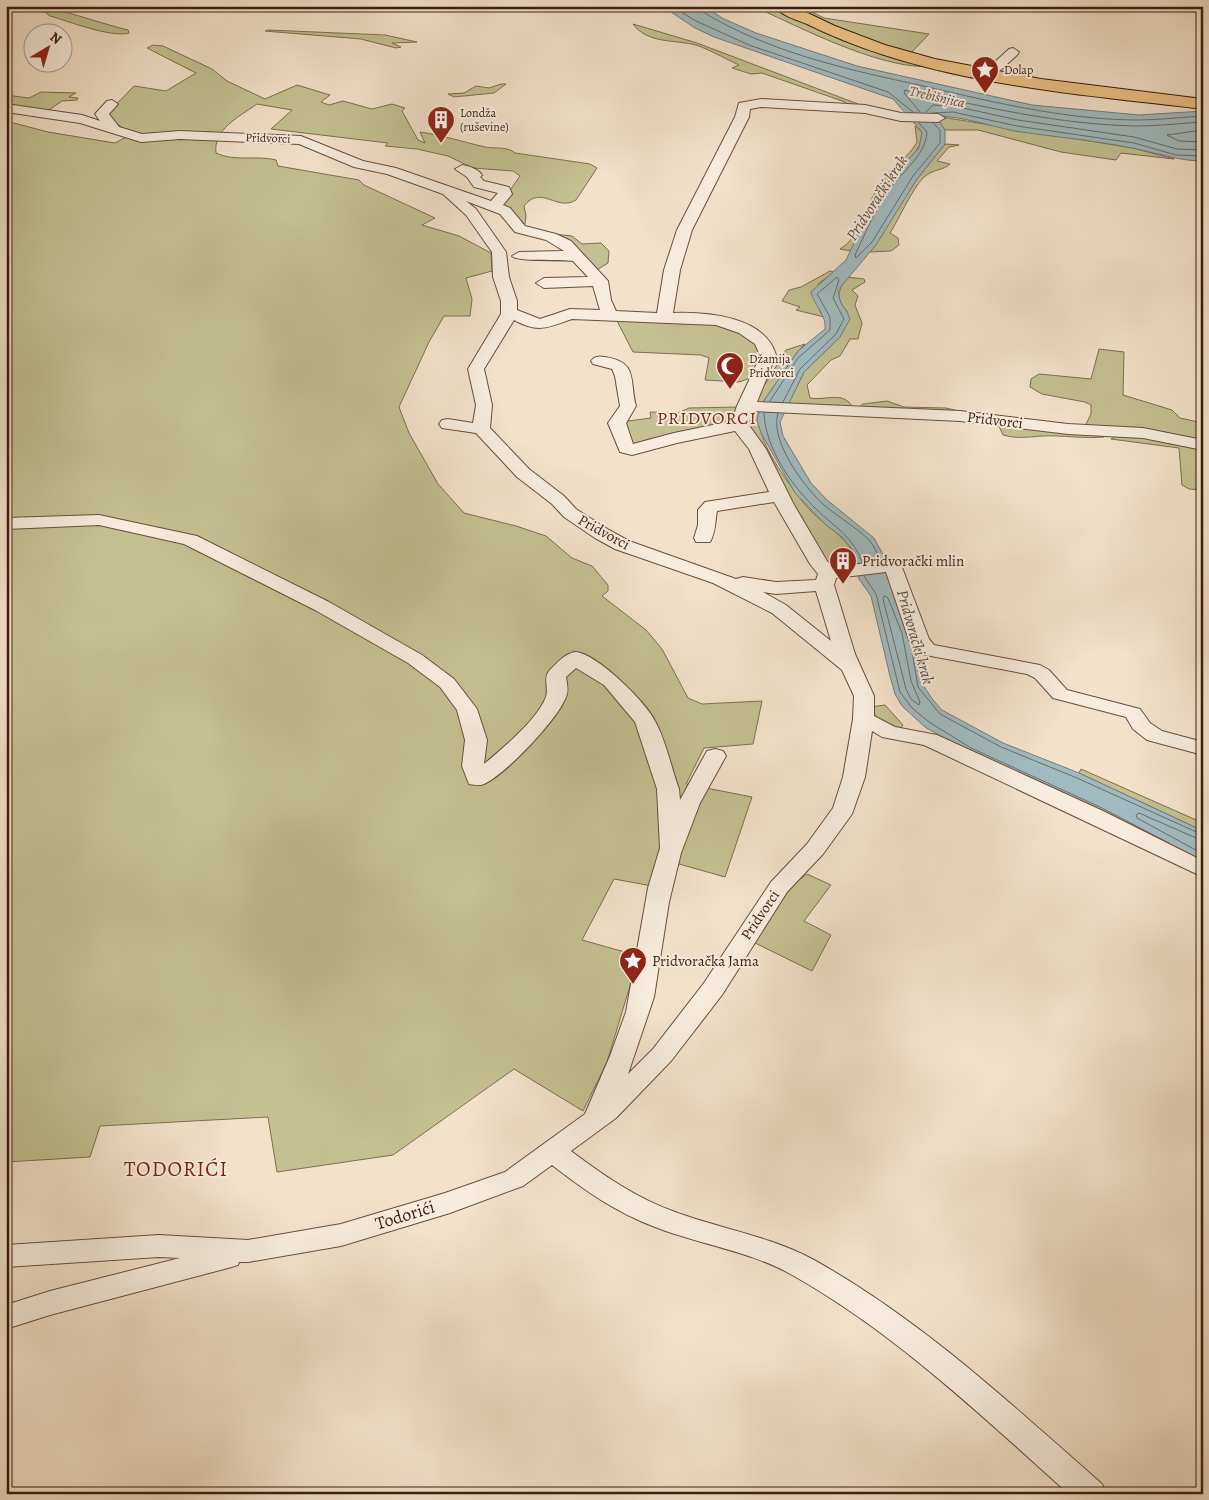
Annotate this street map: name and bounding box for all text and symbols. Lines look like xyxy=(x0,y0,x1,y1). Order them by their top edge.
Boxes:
north arrow xyxy=(22,22,72,72)
text: N xyxy=(46,28,66,49)
place icon: Dolap xyxy=(970,55,1000,94)
place label: Dolap xyxy=(1004,62,1033,78)
water label: Trebišnjica xyxy=(907,81,967,113)
building icon: Londža (ruševine) xyxy=(426,105,456,144)
place label: Londža (ruševine) xyxy=(460,105,509,135)
street label: Pridvorci xyxy=(245,129,291,147)
water label: Pridvorački krak xyxy=(841,151,913,245)
mosque icon: Džamija Pridvorci xyxy=(715,351,745,390)
place label: Džamija Pridvorci xyxy=(749,351,794,381)
district label: PRIDVORCI xyxy=(657,406,757,430)
street label: Pridvorci xyxy=(966,407,1024,433)
street label: Pridvorci xyxy=(575,510,633,554)
building icon: Pridvorački mlin xyxy=(828,546,858,585)
place label: Pridvorački mlin xyxy=(862,551,964,571)
water label: Pridvorački krak xyxy=(891,587,939,687)
street label: Pridvorci xyxy=(736,886,784,944)
place icon: Pridvoračka Jama xyxy=(618,946,648,985)
place label: Pridvoračka Jama xyxy=(652,951,759,971)
district label: TODORIĆI xyxy=(124,1155,228,1183)
street label: Todorići xyxy=(372,1195,438,1235)

